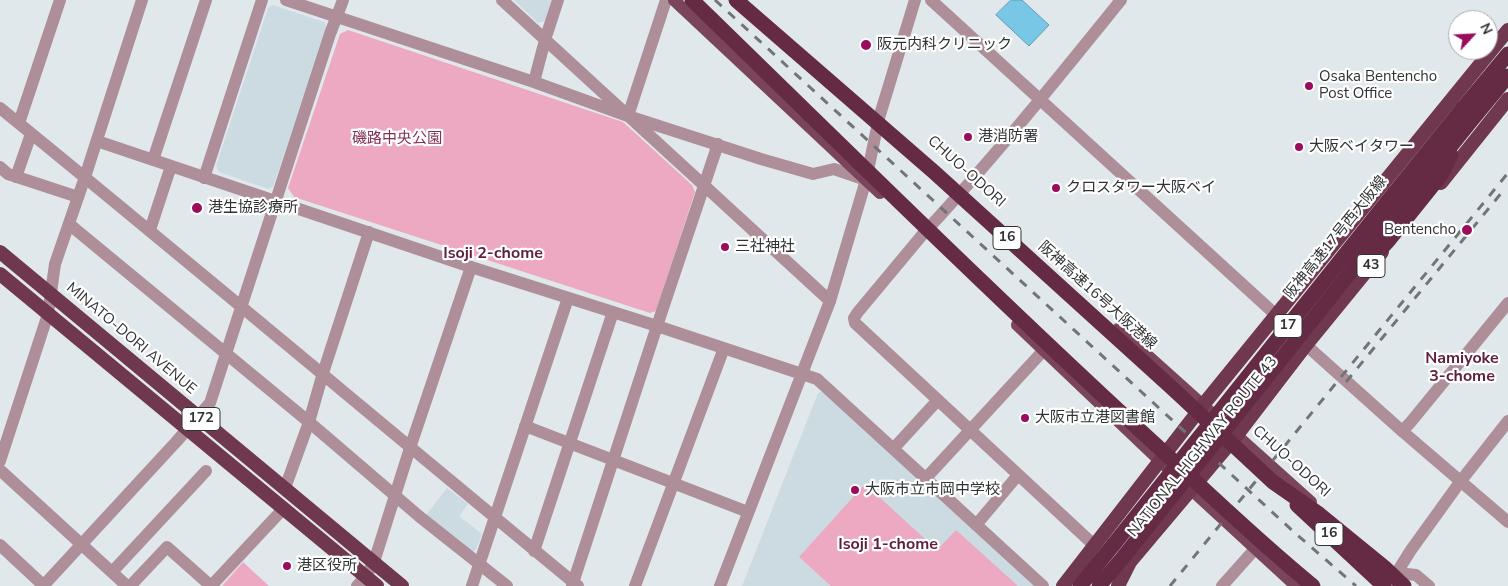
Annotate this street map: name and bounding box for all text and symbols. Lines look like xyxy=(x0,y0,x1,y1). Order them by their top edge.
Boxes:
north arrow xyxy=(1448,10,1498,60)
text: N xyxy=(1475,20,1497,38)
place label: 阪元内科クリニック xyxy=(877,36,1012,54)
marker: 阪元内科クリニック xyxy=(859,38,873,52)
place label: Osaka Bentencho Post Office xyxy=(1319,68,1437,103)
marker: Osaka Bentencho Post Office xyxy=(1303,80,1315,92)
place label: 港消防署 xyxy=(978,128,1038,146)
park label: 磯路中央公園 xyxy=(352,130,442,148)
marker: 港消防署 xyxy=(962,131,974,143)
street label: CHUO-ODORI xyxy=(923,132,1009,212)
place label: 大阪ベイタワー xyxy=(1309,138,1414,156)
marker: 大阪ベイタワー xyxy=(1293,141,1305,153)
street label: 阪神高速17号西大阪線 xyxy=(1281,173,1391,303)
place label: クロスタワー大阪ベイ xyxy=(1066,179,1216,197)
marker: クロスタワー大阪ベイ xyxy=(1050,182,1062,194)
place label: 港生協診療所 xyxy=(208,199,298,217)
marker: 港生協診療所 xyxy=(190,201,204,215)
place label: Bentencho xyxy=(1384,221,1456,239)
marker: Bentencho xyxy=(1460,223,1474,237)
road number: 16 xyxy=(993,227,1021,250)
place label: 三社神社 xyxy=(735,238,795,256)
street label: 阪神高速16号大阪港線 xyxy=(1034,238,1160,354)
marker: 三社神社 xyxy=(719,241,731,253)
district label: Isoji 2-chome xyxy=(443,244,543,264)
road number: 43 xyxy=(1357,255,1385,278)
street label: MINATO-DORI AVENUE xyxy=(62,279,200,399)
road number: 17 xyxy=(1274,314,1302,338)
district label: Namiyoke 3-chome xyxy=(1425,349,1499,387)
street label: NATIONAL HIGHWAY ROUTE 43 xyxy=(1124,353,1282,541)
road number: 172 xyxy=(182,408,220,430)
place label: 大阪市立港図書館 xyxy=(1035,409,1155,427)
marker: 大阪市立港図書館 xyxy=(1019,412,1031,424)
street label: CHUO-ODORI xyxy=(1248,422,1334,502)
place label: 大阪市立市岡中学校 xyxy=(865,481,1000,499)
marker: 大阪市立市岡中学校 xyxy=(849,484,861,496)
road number: 16 xyxy=(1315,522,1343,546)
district label: Isoji 1-chome xyxy=(838,535,938,555)
place label: 港区役所 xyxy=(297,557,357,575)
marker: 港区役所 xyxy=(281,560,293,572)

